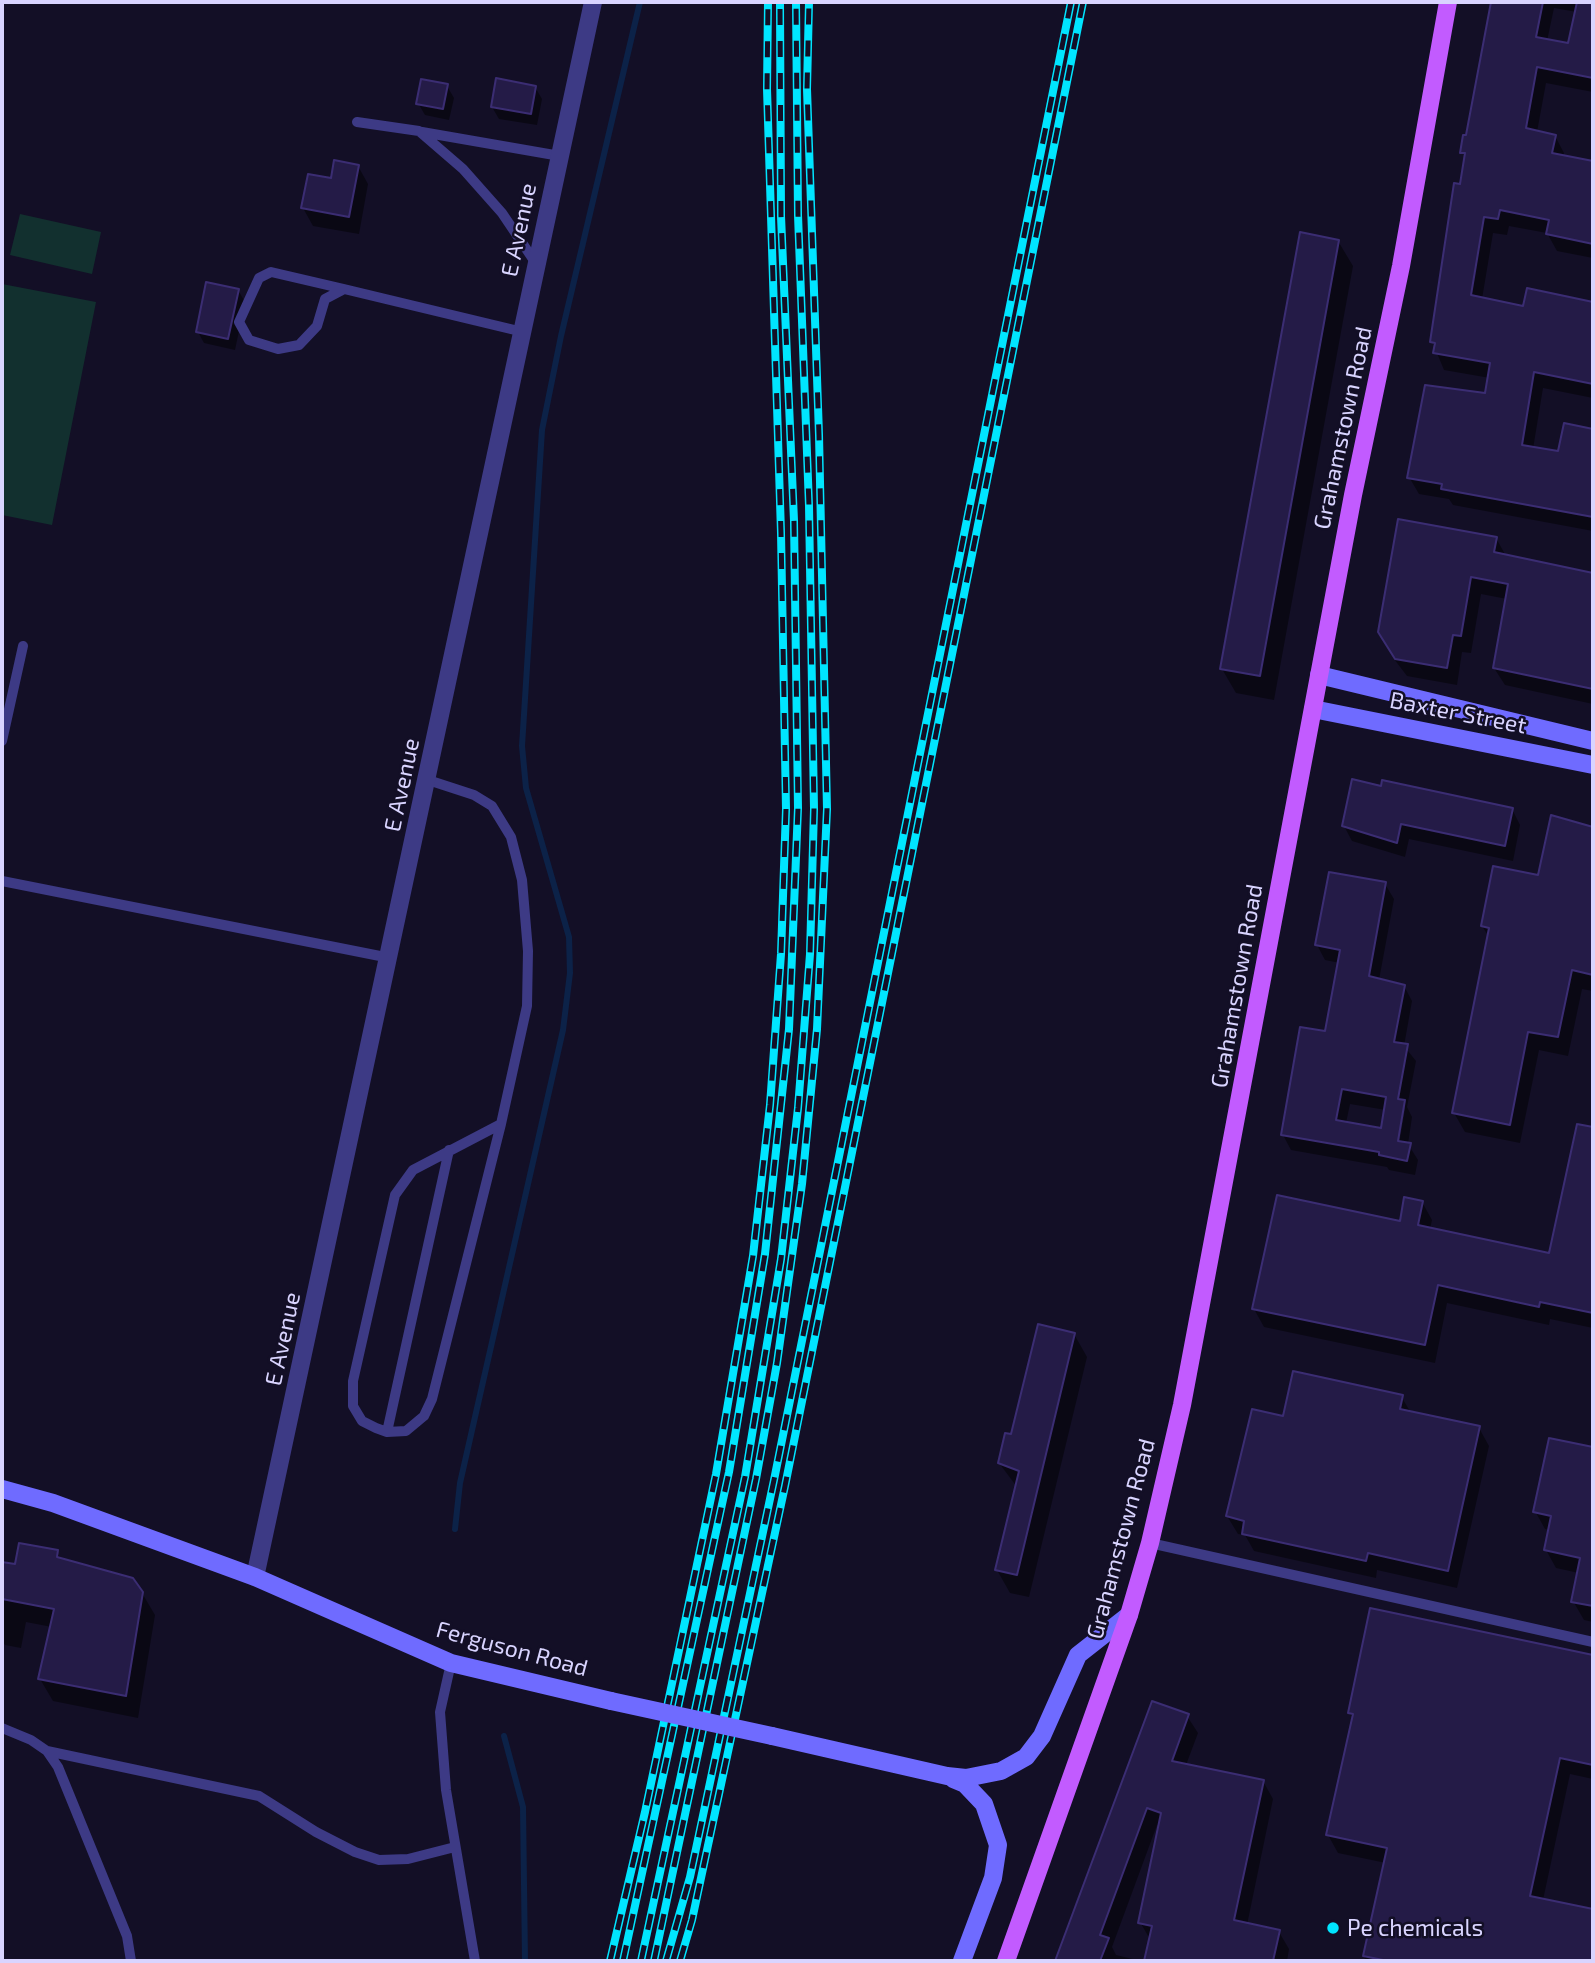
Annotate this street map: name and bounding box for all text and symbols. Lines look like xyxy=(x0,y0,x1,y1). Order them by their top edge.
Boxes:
street label: E Avenue xyxy=(496,181,542,279)
street label: Grahamstown Road xyxy=(1308,324,1378,532)
street label: Baxter Street xyxy=(1387,686,1529,740)
street label: E Avenue xyxy=(379,736,425,834)
street label: Grahamstown Road xyxy=(1205,882,1269,1090)
street label: E Avenue xyxy=(260,1290,306,1388)
street label: Grahamstown Road xyxy=(1081,1436,1161,1642)
street label: Ferguson Road xyxy=(433,1616,591,1682)
place label: Pe chemicals xyxy=(1347,1914,1483,1942)
marker: Pe chemicals xyxy=(1325,1920,1341,1936)

